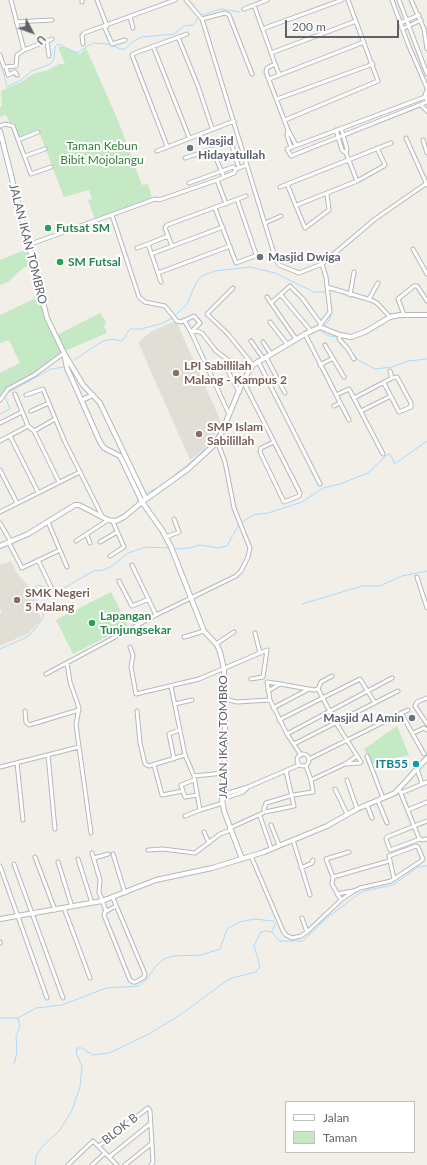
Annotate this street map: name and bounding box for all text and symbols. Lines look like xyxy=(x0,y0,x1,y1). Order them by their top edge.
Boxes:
north arrow xyxy=(12,12,52,52)
scale bar xyxy=(287,12,401,38)
text: 200 m xyxy=(292,19,326,34)
text: U xyxy=(34,33,49,48)
place label: Masjid Hidayatullah xyxy=(198,134,265,162)
park label: Taman Kebun Bibit Mojolangu xyxy=(60,139,144,167)
marker: Masjid Hidayatullah xyxy=(185,143,195,153)
street label: JALAN IKAN TOMBRO xyxy=(6,182,50,306)
place label: Futsat SM xyxy=(56,221,110,235)
marker: Futsat SM xyxy=(43,223,53,233)
place label: Masjid Dwiga xyxy=(268,250,341,264)
marker: Masjid Dwiga xyxy=(255,252,265,262)
place label: SM Futsal xyxy=(68,255,121,269)
marker: SM Futsal xyxy=(55,257,65,267)
place label: LPI Sabillilah Malang - Kampus 2 xyxy=(184,359,287,387)
marker: LPI Sabillilah Malang - Kampus 2 xyxy=(171,368,181,378)
place label: SMP Islam Sabilillah xyxy=(207,420,263,448)
marker: SMP Islam Sabilillah xyxy=(194,429,204,439)
place label: SMK Negeri 5 Malang xyxy=(25,586,90,614)
marker: SMK Negeri 5 Malang xyxy=(12,595,22,605)
place label: Lapangan Tunjungsekar xyxy=(100,609,171,637)
marker: Lapangan Tunjungsekar xyxy=(87,618,97,628)
street label: JALAN IKAN TOMBRO xyxy=(216,675,230,799)
place label: Masjid Al Amin xyxy=(323,711,404,725)
marker: Masjid Al Amin xyxy=(407,713,417,723)
place label: ITB55 xyxy=(375,757,408,771)
marker: ITB55 xyxy=(411,759,421,769)
legend xyxy=(285,1101,415,1153)
street label: BLOK B xyxy=(99,1110,141,1148)
text: Jalan xyxy=(323,1110,349,1125)
text: Taman xyxy=(323,1130,357,1145)

